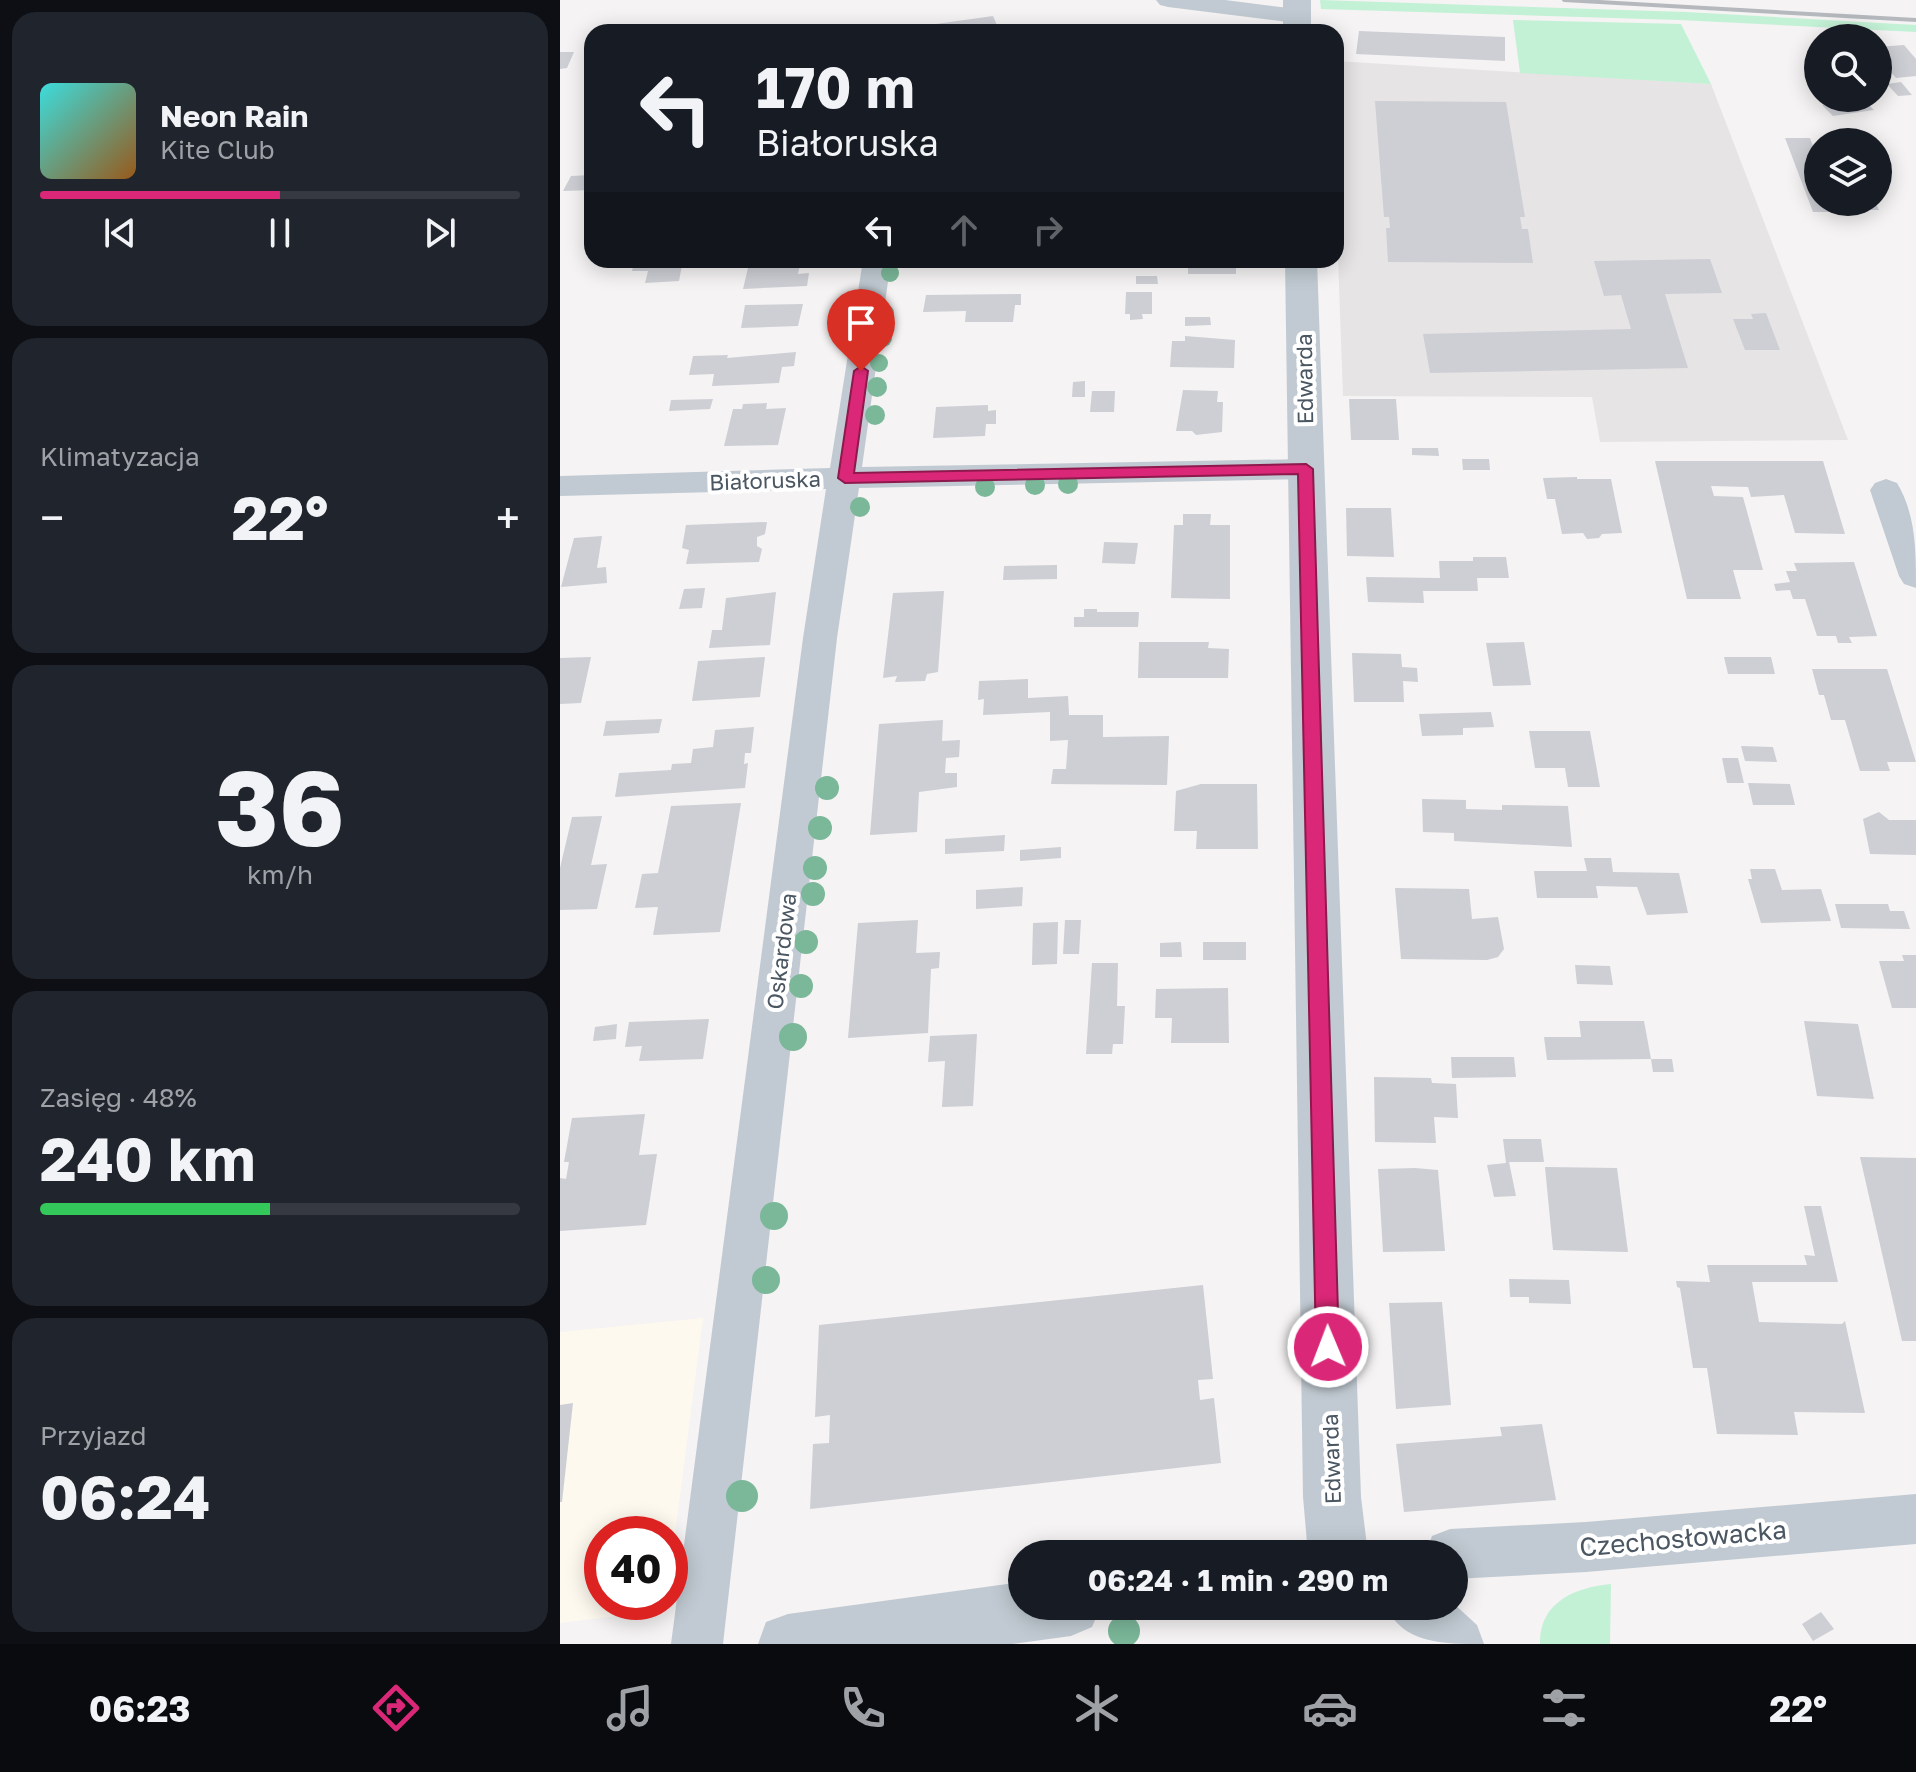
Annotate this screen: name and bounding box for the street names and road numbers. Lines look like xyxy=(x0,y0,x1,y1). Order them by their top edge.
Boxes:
street label: Edwarda xyxy=(1290,333,1318,425)
street label: Białoruska xyxy=(709,465,821,495)
street label: Oskardowa xyxy=(760,891,802,1011)
street label: Edwarda xyxy=(1316,1413,1346,1505)
street label: Czechosłowacka xyxy=(1578,1514,1788,1562)

